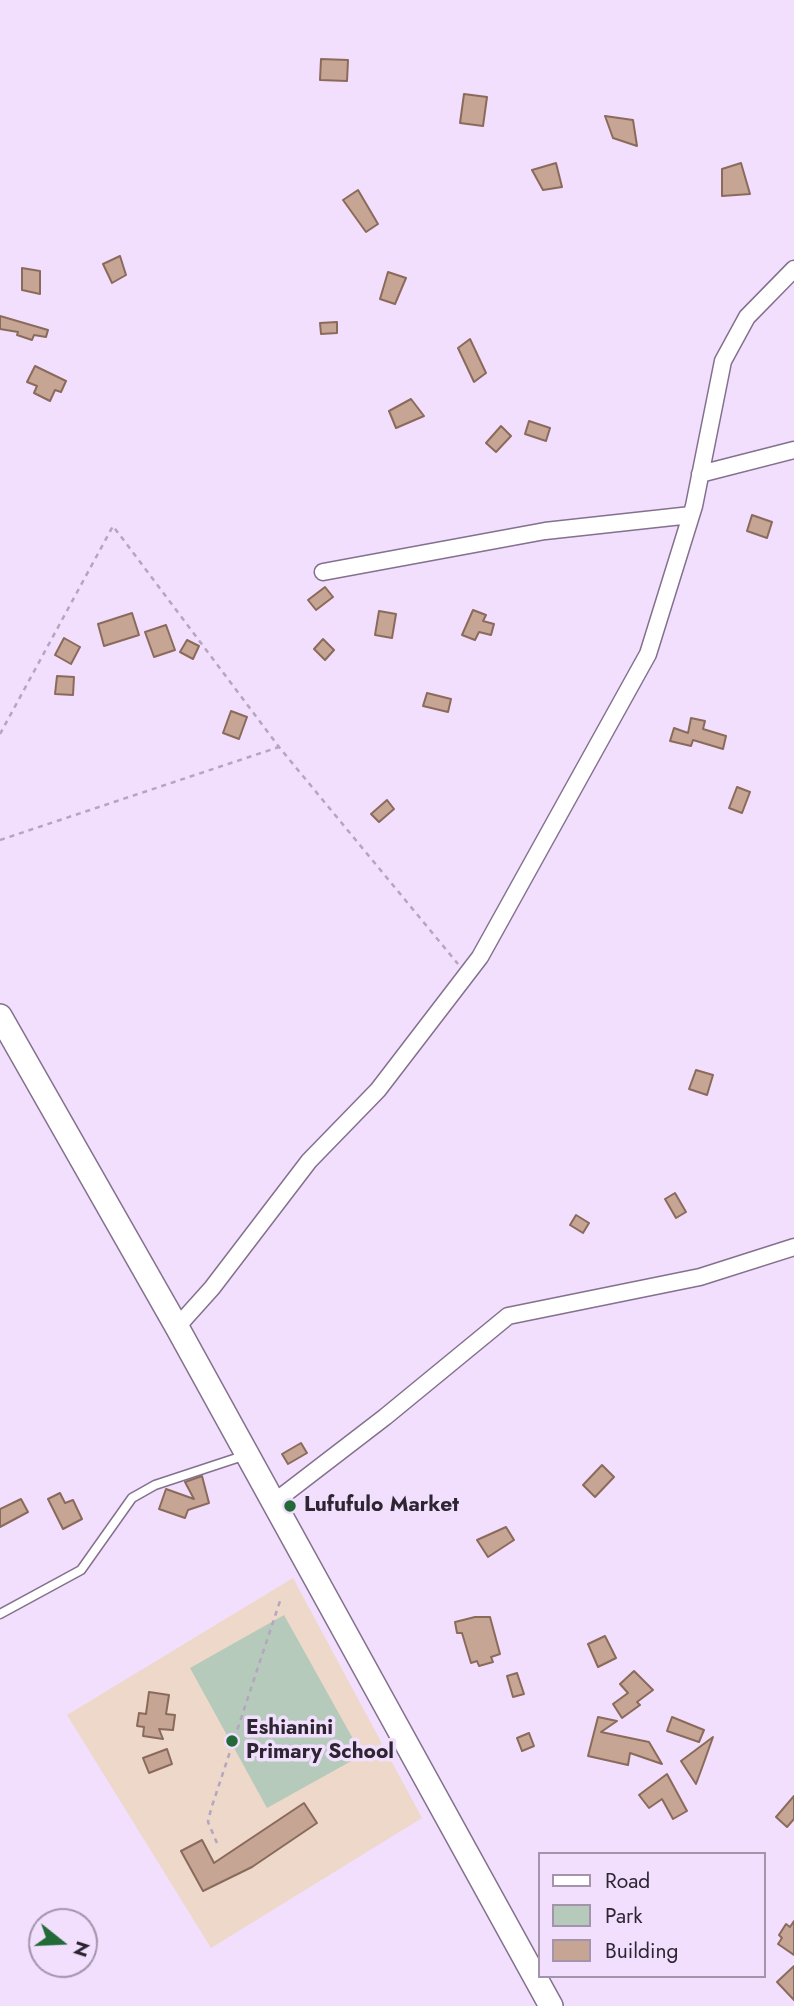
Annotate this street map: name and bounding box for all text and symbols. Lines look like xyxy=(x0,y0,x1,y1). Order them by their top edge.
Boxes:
place label: Lufufulo Market xyxy=(304,1493,459,1519)
marker: Lufufulo Market xyxy=(282,1498,298,1514)
place label: Eshianini Primary School xyxy=(246,1716,394,1766)
marker: Eshianini Primary School xyxy=(224,1733,240,1749)
legend xyxy=(538,1852,766,1978)
text: Road xyxy=(605,1866,650,1896)
text: Park xyxy=(605,1901,642,1931)
north arrow xyxy=(28,1908,98,1978)
text: Building xyxy=(605,1936,678,1966)
text: N xyxy=(66,1938,97,1960)

